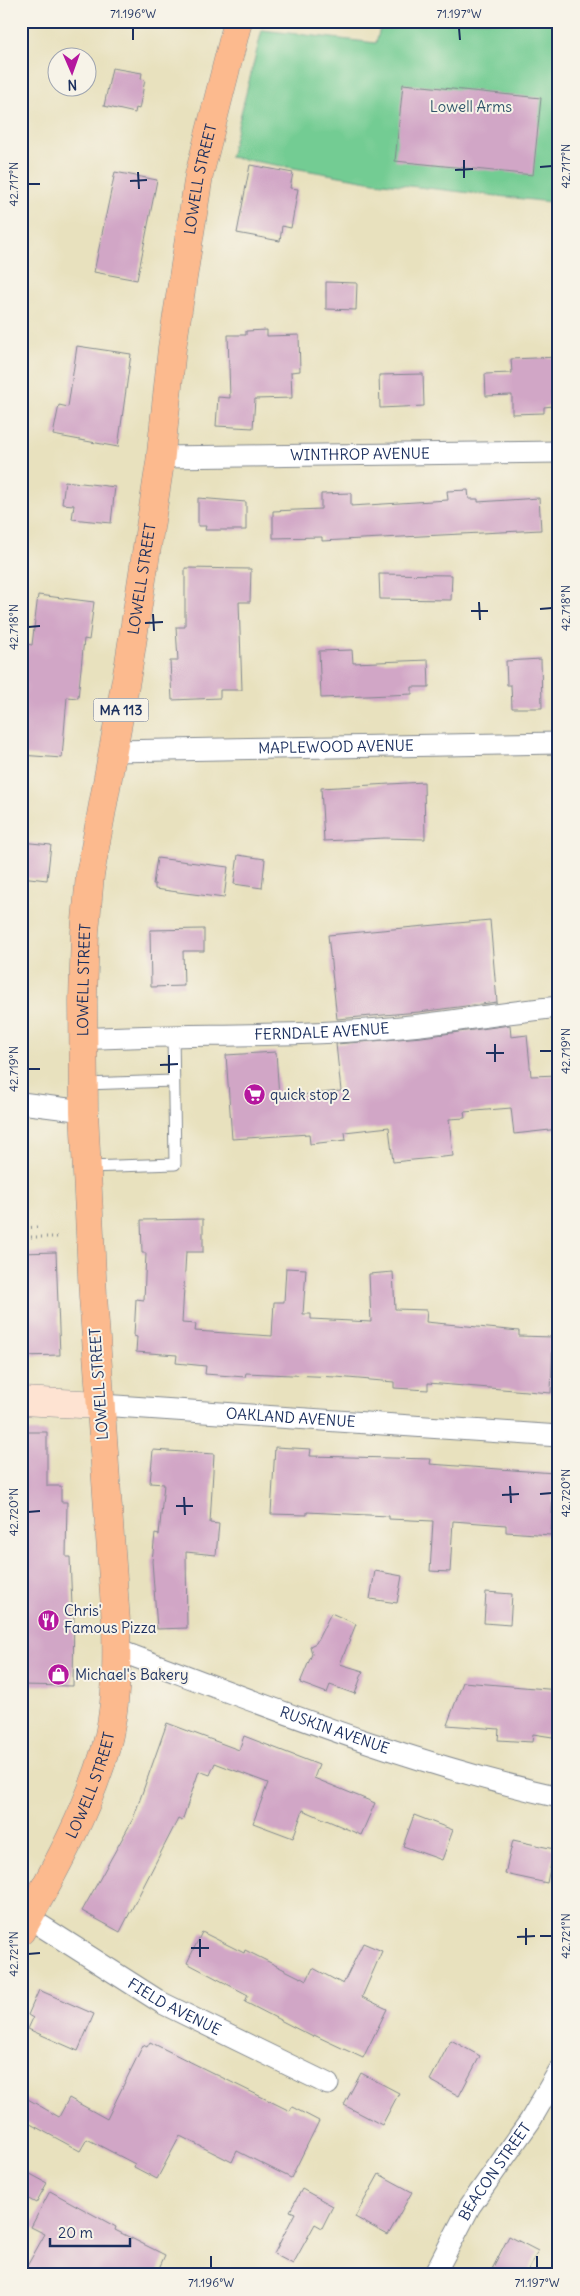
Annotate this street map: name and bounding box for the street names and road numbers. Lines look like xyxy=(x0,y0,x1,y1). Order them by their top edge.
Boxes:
street label: LOWELL STREET xyxy=(180,122,221,236)
street label: WINTHROP AVENUE xyxy=(290,444,430,464)
street label: LOWELL STREET xyxy=(124,522,160,636)
road number: MA 113 xyxy=(94,698,148,722)
street label: MAPLEWOOD AVENUE xyxy=(258,736,414,757)
street label: LOWELL STREET xyxy=(73,923,95,1036)
street label: FERNDALE AVENUE xyxy=(254,1018,390,1044)
street label: LOWELL STREET xyxy=(85,1327,112,1441)
street label: OAKLAND AVENUE xyxy=(225,1403,356,1431)
street label: RUSKIN AVENUE xyxy=(277,1702,392,1758)
street label: LOWELL STREET xyxy=(62,1730,118,1842)
street label: FIELD AVENUE xyxy=(124,1974,224,2039)
street label: BEACON STREET xyxy=(454,2119,535,2224)

